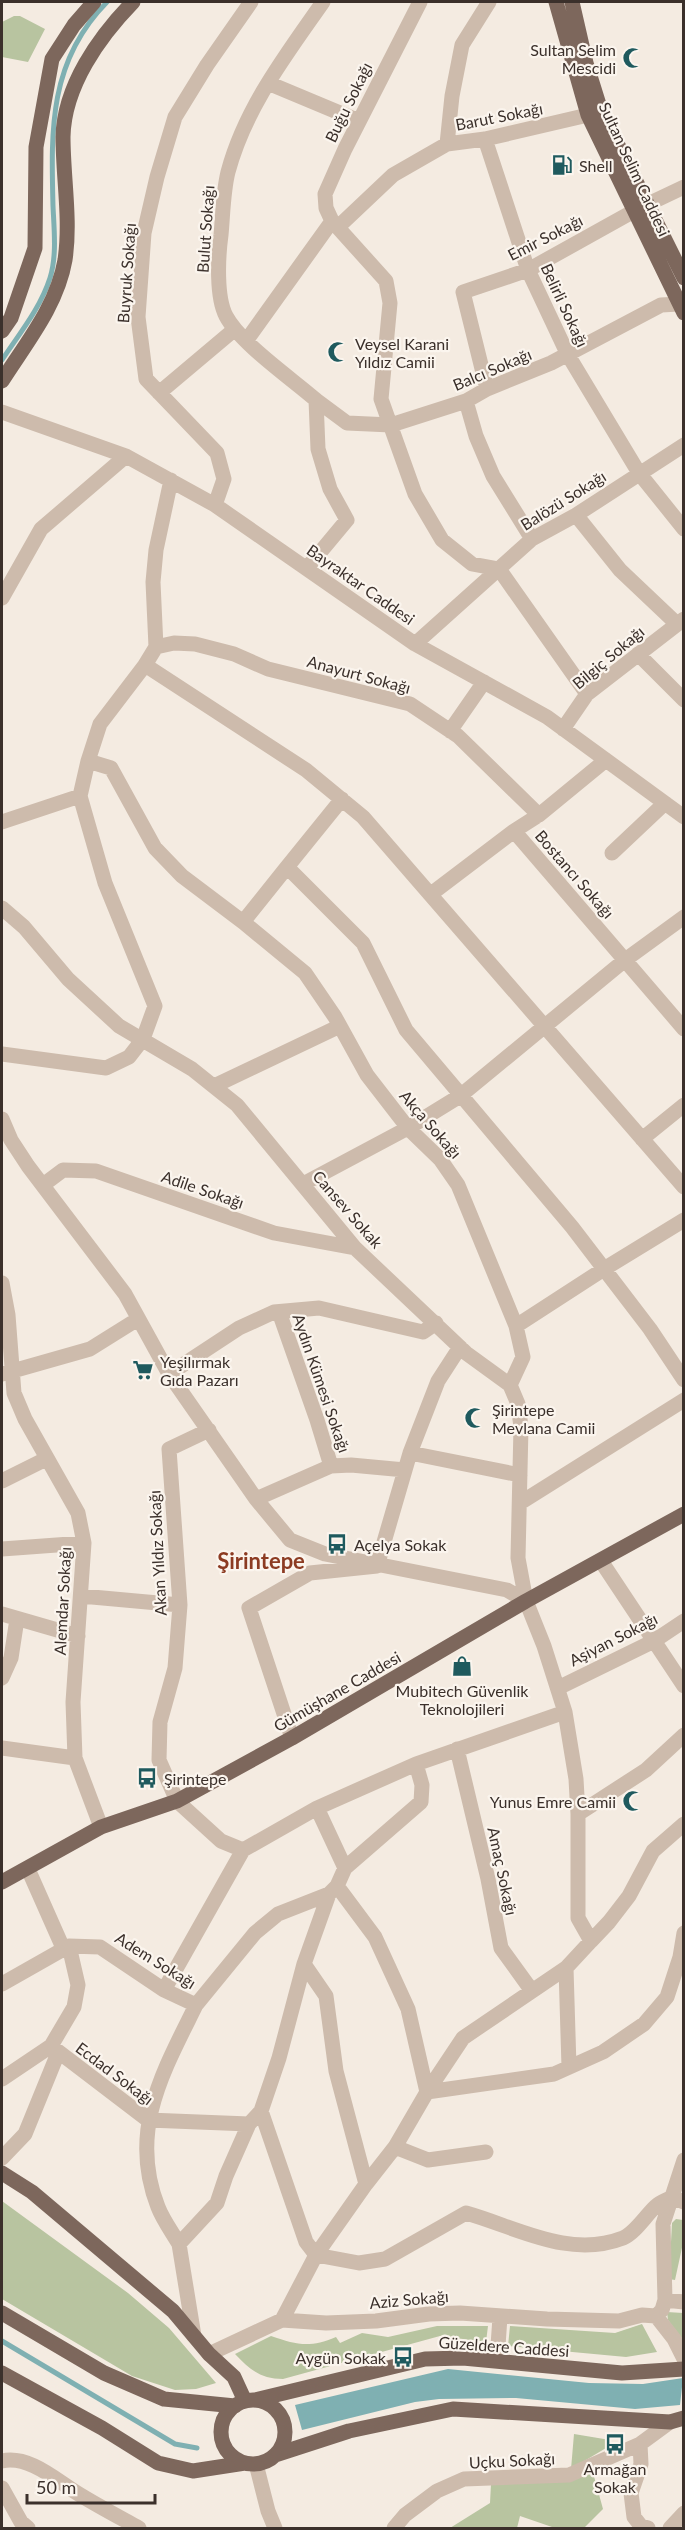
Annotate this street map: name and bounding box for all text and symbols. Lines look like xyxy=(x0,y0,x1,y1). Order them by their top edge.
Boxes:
place label: Sultan Selim Mescidi xyxy=(530,40,616,77)
mosque icon: Sultan Selim Mescidi xyxy=(621,46,645,70)
street label: Buğu Sokağı xyxy=(321,59,375,145)
street label: Barut Sokağı xyxy=(454,98,544,134)
street label: Sultan Selim Caddesi xyxy=(596,99,674,239)
fuel station icon: Shell xyxy=(550,153,574,177)
place label: Shell xyxy=(579,156,612,175)
street label: Bulut Sokağı xyxy=(192,185,218,273)
street label: Emir Sokağı xyxy=(504,210,586,264)
street label: Buyruk Sokağı xyxy=(113,222,139,324)
street label: Belirli Sokağı xyxy=(537,260,593,350)
place label: Veysel Karani Yıldız Camii xyxy=(355,334,449,371)
mosque icon: Veysel Karani Yıldız Camii xyxy=(326,340,350,364)
street label: Balcı Sokağı xyxy=(450,344,534,394)
street label: Balözü Sokağı xyxy=(517,466,609,534)
street label: Bayraktar Caddesi xyxy=(304,540,418,628)
street label: Bilgiç Sokağı xyxy=(568,622,648,692)
street label: Anayurt Sokağı xyxy=(305,651,413,697)
street label: Bostancı Sokağı xyxy=(532,826,618,922)
street label: Akça Sokağı xyxy=(396,1086,466,1162)
street label: Adile Sokağı xyxy=(159,1166,247,1212)
street label: Cansev Sokak xyxy=(309,1166,387,1252)
street label: Aydın Kümesi Sokağı xyxy=(289,1311,355,1455)
place label: Yeşilırmak Gıda Pazarı xyxy=(160,1352,239,1389)
supermarket icon: Yeşilırmak Gıda Pazarı xyxy=(131,1358,155,1382)
place label: Şirintepe Mevlana Camii xyxy=(492,1400,595,1437)
mosque icon: Şirintepe Mevlana Camii xyxy=(463,1406,487,1430)
street label: Akan Yıldız Sokağı xyxy=(144,1490,170,1616)
bus stop icon: Açelya Sokak xyxy=(325,1532,349,1556)
place label: Açelya Sokak xyxy=(354,1535,447,1554)
street label: Alemdar Sokağı xyxy=(50,1546,74,1656)
district label: Şirintepe xyxy=(217,1547,305,1574)
street label: Aşiyan Sokağı xyxy=(566,1609,660,1669)
street label: Gümüşhane Caddesi xyxy=(270,1647,404,1735)
shop icon: Mubitech Güvenlik Teknolojileri xyxy=(450,1654,474,1678)
place label: Mubitech Güvenlik Teknolojileri xyxy=(396,1681,529,1718)
bus stop icon: Şirintepe xyxy=(135,1766,159,1790)
place label: Şirintepe xyxy=(164,1769,227,1788)
mosque icon: Yunus Emre Camii xyxy=(621,1789,645,1813)
place label: Yunus Emre Camii xyxy=(490,1792,616,1811)
street label: Amaç Sokağı xyxy=(484,1825,522,1917)
street label: Adem Sokağı xyxy=(112,1928,200,1992)
street label: Ecdad Sokağı xyxy=(72,2038,158,2108)
street label: Aziz Sokağı xyxy=(369,2286,449,2312)
street label: Güzeldere Caddesi xyxy=(438,2332,570,2360)
bus stop icon: Aygün Sokak xyxy=(391,2345,415,2369)
place label: Aygün Sokak xyxy=(296,2348,387,2367)
bus stop icon: Armağan Sokak xyxy=(603,2432,627,2456)
street label: Uçku Sokağı xyxy=(468,2448,556,2472)
place label: Armağan Sokak xyxy=(584,2459,646,2496)
scale bar xyxy=(27,2467,154,2505)
text: 50 m xyxy=(36,2476,76,2498)

